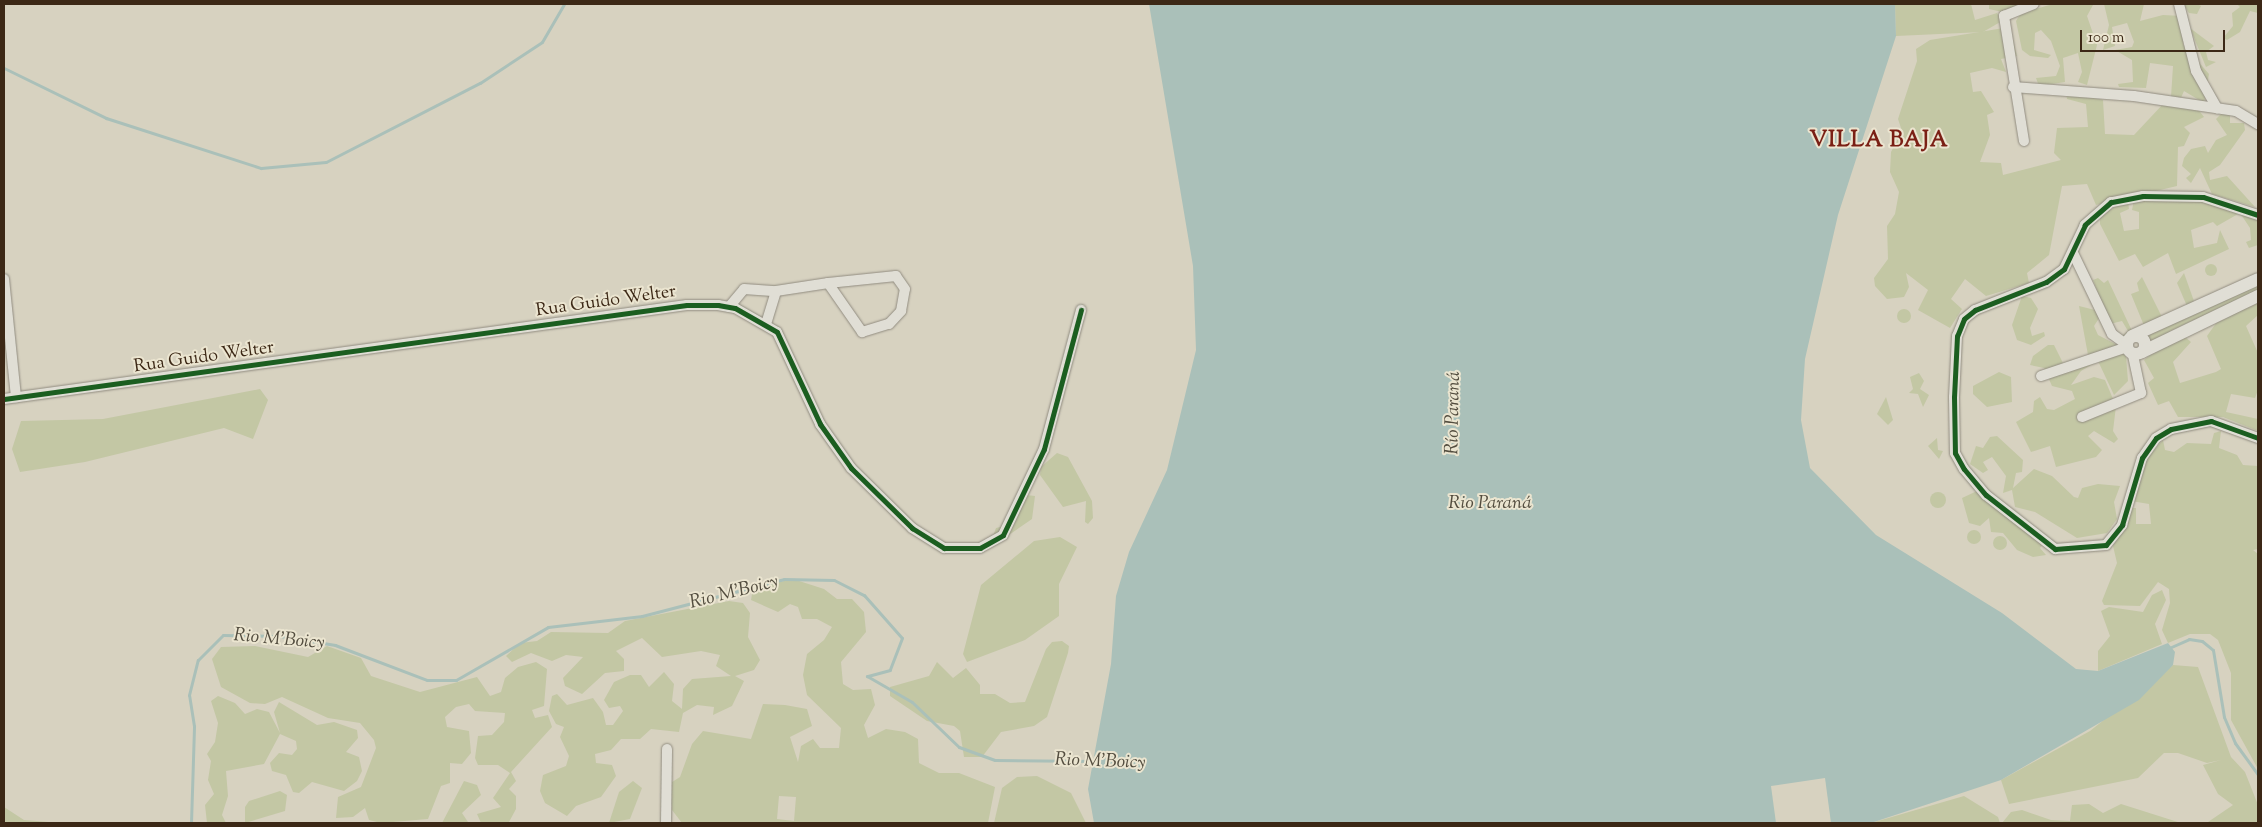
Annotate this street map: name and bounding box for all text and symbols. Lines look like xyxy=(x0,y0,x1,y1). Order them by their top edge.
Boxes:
scale bar xyxy=(2082,20,2227,52)
text: 100 m xyxy=(2088,28,2124,49)
district label: VILLA BAJA xyxy=(1808,129,1950,155)
street label: Rua Guido Welter xyxy=(535,281,677,323)
street label: Rua Guido Welter xyxy=(133,337,275,379)
water label: Río Paraná xyxy=(1442,371,1466,455)
water label: Rio Paraná xyxy=(1448,493,1532,515)
water label: Rio M'Boicy xyxy=(687,571,781,615)
water label: Rio M'Boicy xyxy=(233,625,325,655)
water label: Rio M'Boicy xyxy=(1054,749,1146,775)

